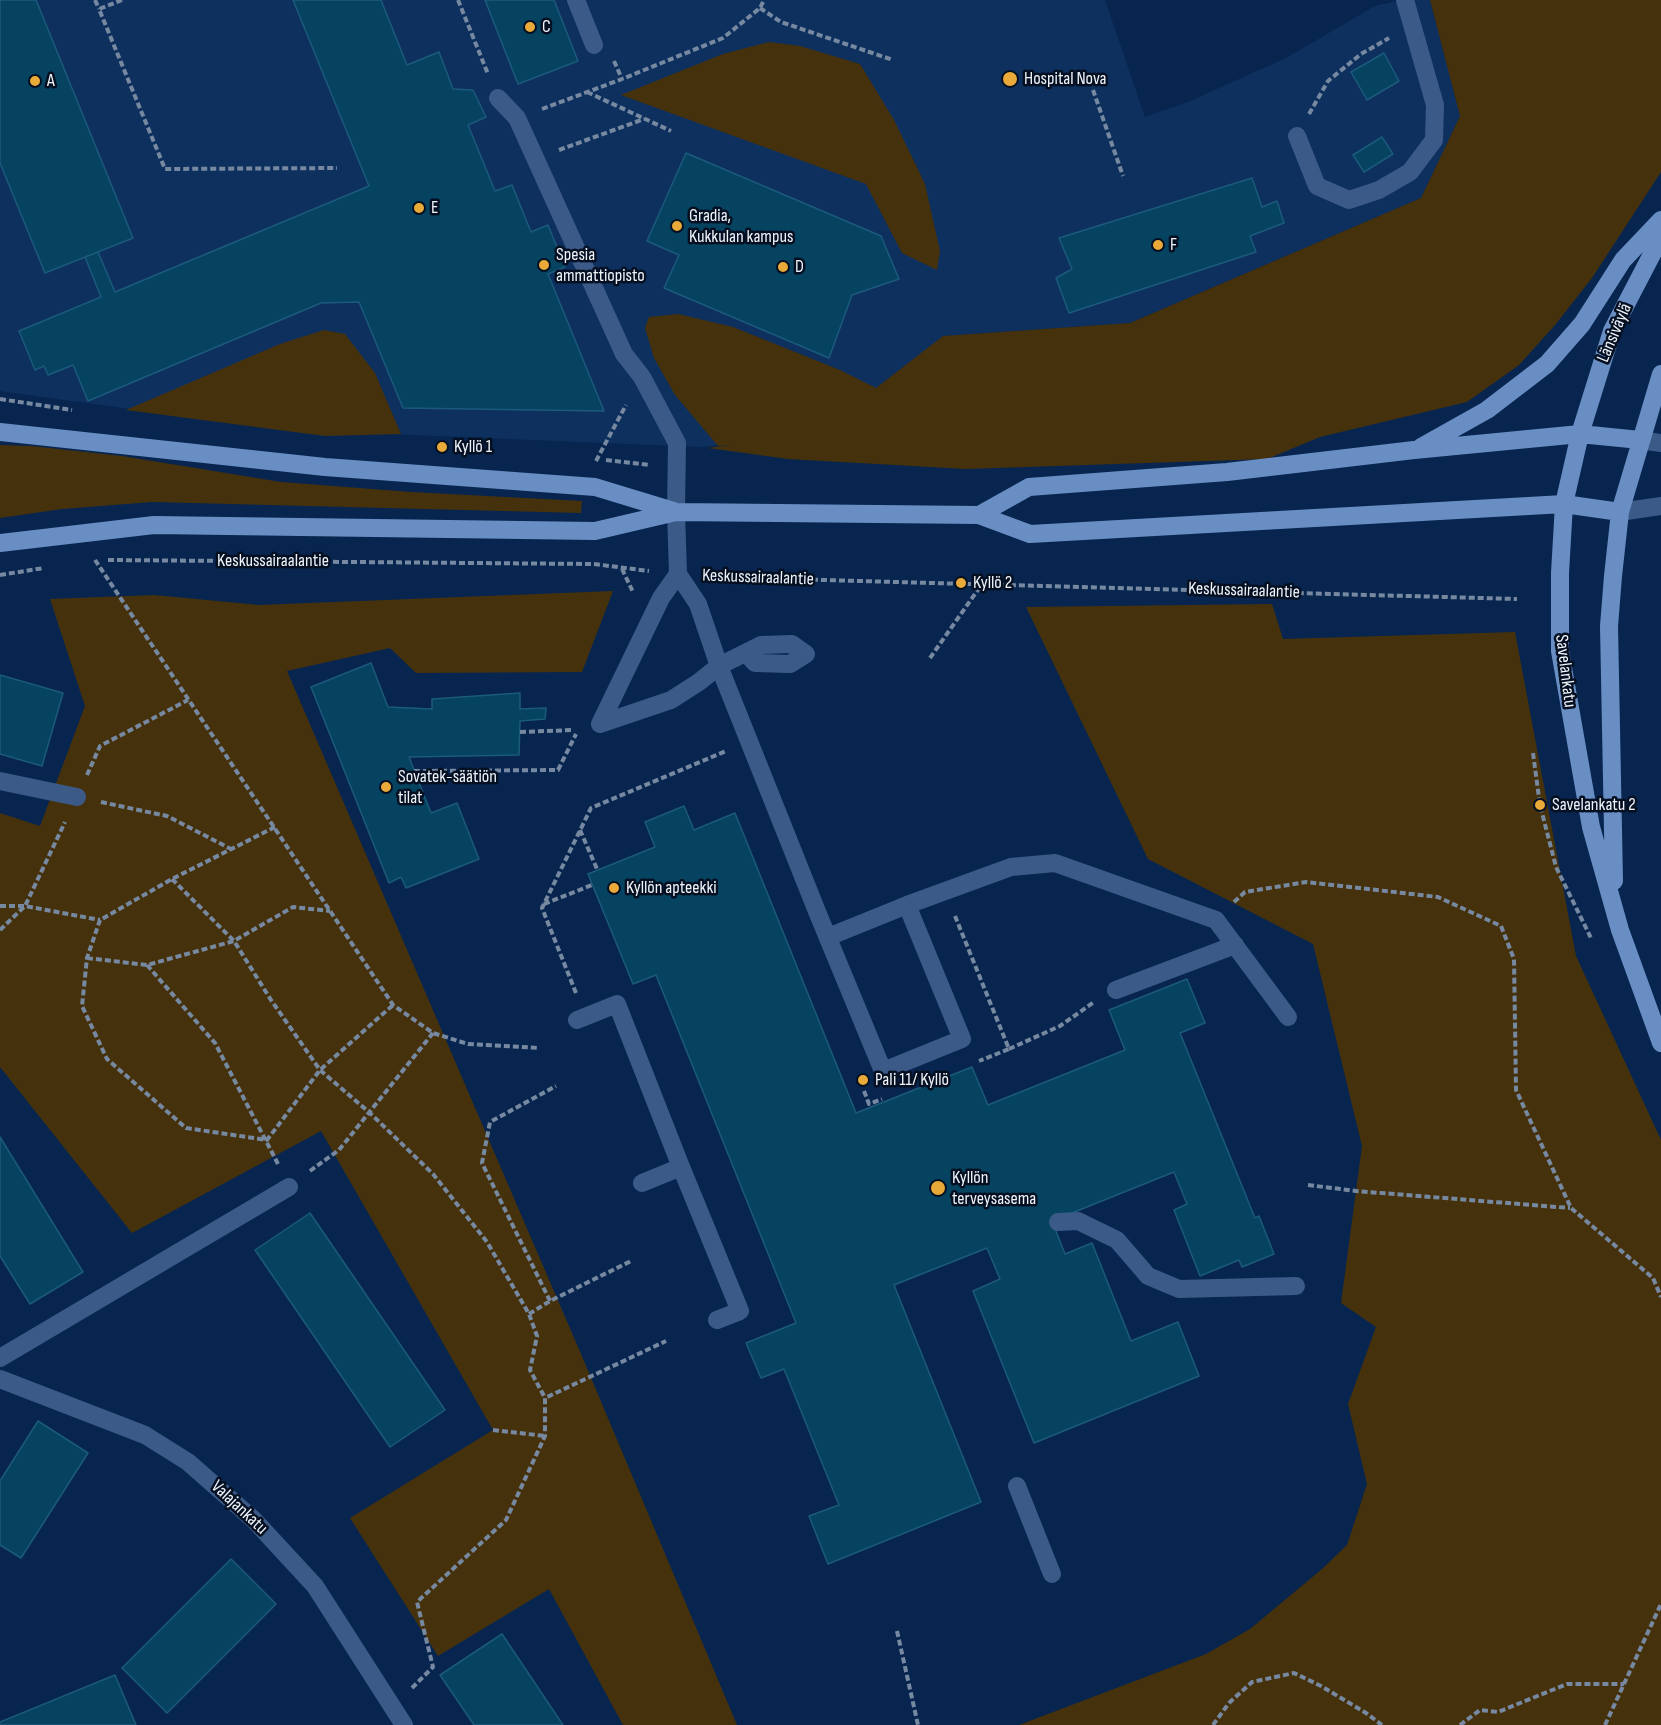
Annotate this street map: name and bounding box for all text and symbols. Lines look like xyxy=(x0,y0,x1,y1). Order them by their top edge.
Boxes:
place label: C xyxy=(542,16,551,38)
marker: C xyxy=(523,20,537,34)
place label: Hospital Nova xyxy=(1024,68,1107,90)
place label: A xyxy=(47,70,55,92)
marker: Hospital Nova xyxy=(1001,70,1019,88)
marker: A xyxy=(28,74,42,88)
place label: E xyxy=(431,197,438,219)
marker: E xyxy=(412,201,426,215)
place label: Gradia, Kukkulan kampus xyxy=(689,205,793,248)
marker: Gradia, Kukkulan kampus xyxy=(670,219,684,233)
place label: F xyxy=(1170,234,1177,256)
marker: F xyxy=(1151,238,1165,252)
place label: Spesia ammattiopisto xyxy=(556,244,645,286)
place label: D xyxy=(795,256,804,278)
marker: Spesia ammattiopisto xyxy=(537,258,551,272)
marker: D xyxy=(776,260,790,274)
street label: Länsiväylä xyxy=(1593,300,1637,366)
place label: Kyllö 1 xyxy=(454,436,492,458)
marker: Kyllö 1 xyxy=(435,440,449,454)
street label: Keskussairaalantie xyxy=(217,550,329,572)
street label: Keskussairaalantie xyxy=(702,565,814,591)
place label: Kyllö 2 xyxy=(973,572,1012,594)
marker: Kyllö 2 xyxy=(954,576,968,590)
street label: Keskussairaalantie xyxy=(1188,578,1300,604)
street label: Savelankatu xyxy=(1550,633,1580,709)
place label: Sovatek-säätiön tilat xyxy=(398,766,497,808)
marker: Sovatek-säätiön tilat xyxy=(379,780,393,794)
place label: Savelankatu 2 xyxy=(1552,794,1636,816)
marker: Savelankatu 2 xyxy=(1533,798,1547,812)
place label: Kyllön apteekki xyxy=(626,877,717,899)
marker: Kyllön apteekki xyxy=(607,881,621,895)
place label: Pali 11/ Kyllö xyxy=(875,1069,949,1091)
marker: Pali 11/ Kyllö xyxy=(856,1073,870,1087)
place label: Kyllön terveysasema xyxy=(952,1167,1036,1210)
marker: Kyllön terveysasema xyxy=(929,1179,947,1197)
street label: Valajankatu xyxy=(206,1476,272,1540)

